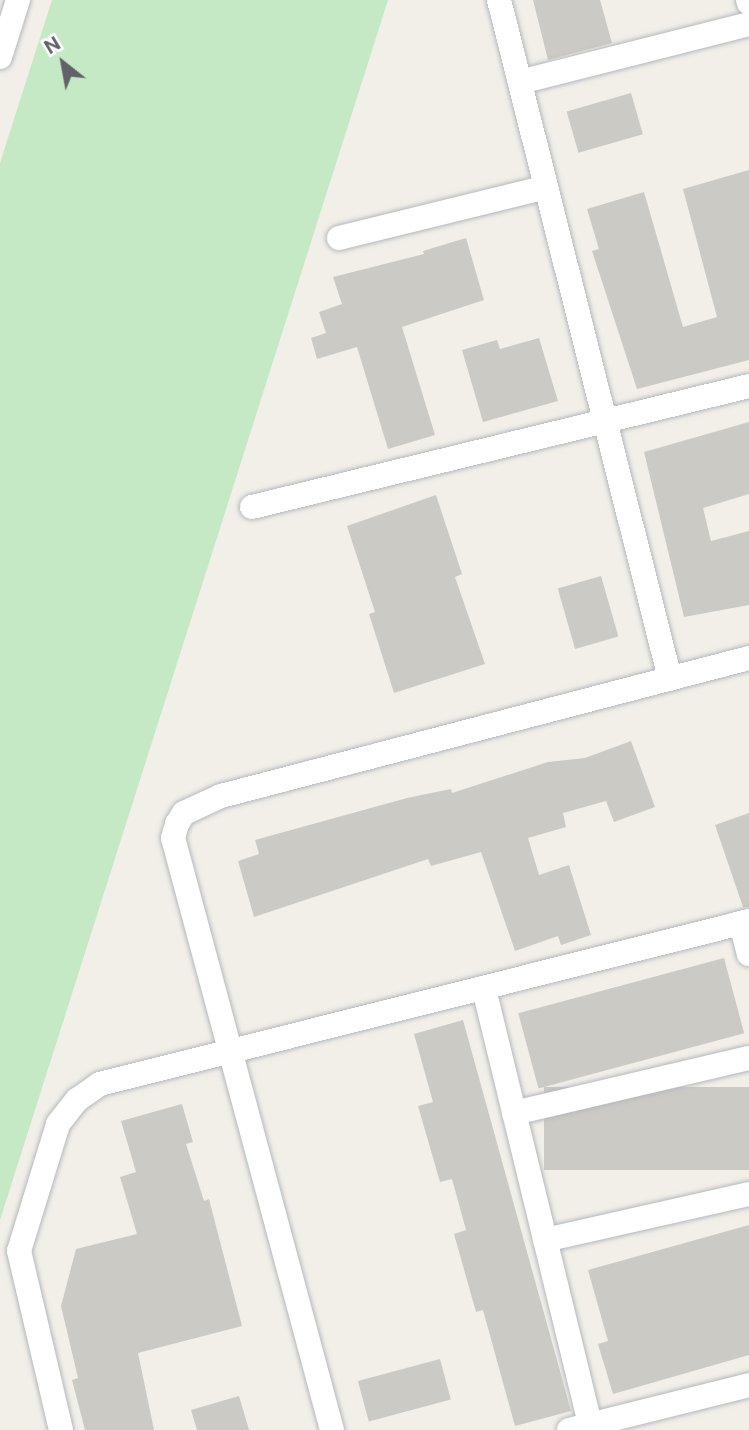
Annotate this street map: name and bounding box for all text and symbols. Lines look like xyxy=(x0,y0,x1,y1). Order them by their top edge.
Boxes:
north arrow xyxy=(28,28,98,98)
text: N xyxy=(40,32,64,58)

